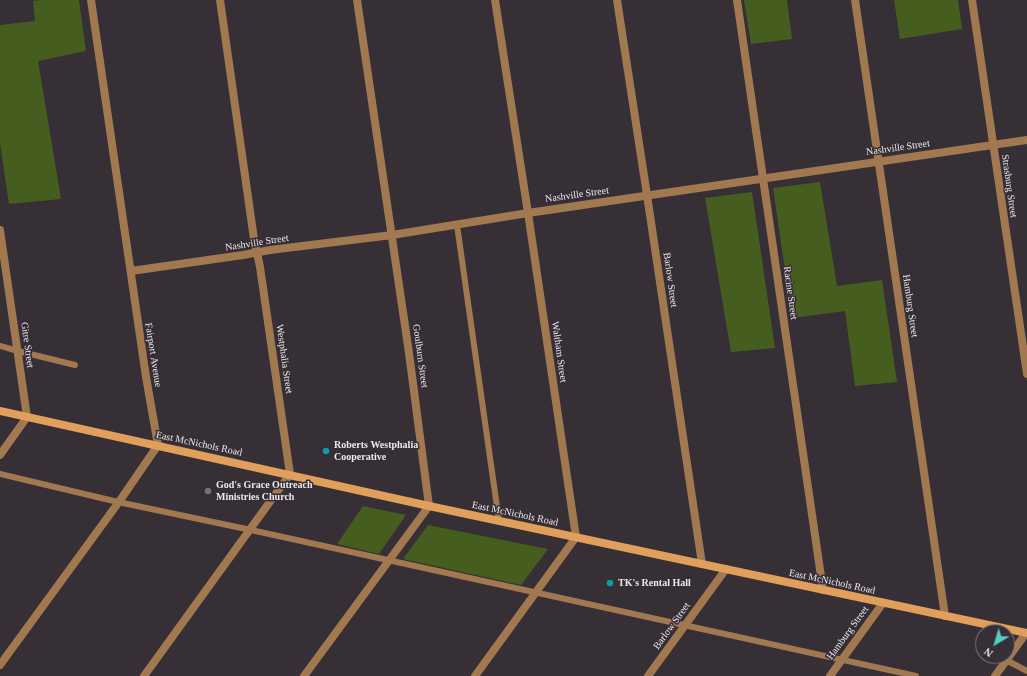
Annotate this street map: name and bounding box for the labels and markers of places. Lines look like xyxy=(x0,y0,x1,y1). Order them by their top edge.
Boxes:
place label: Roberts Westphalia Cooperative xyxy=(334,439,418,462)
marker: Roberts Westphalia Cooperative xyxy=(321,446,331,456)
place label: God's Grace Outreach Ministries Church xyxy=(216,479,312,502)
marker: God's Grace Outreach Ministries Church xyxy=(203,486,213,496)
place label: TK's Rental Hall xyxy=(618,577,691,589)
marker: TK's Rental Hall xyxy=(605,578,615,588)

